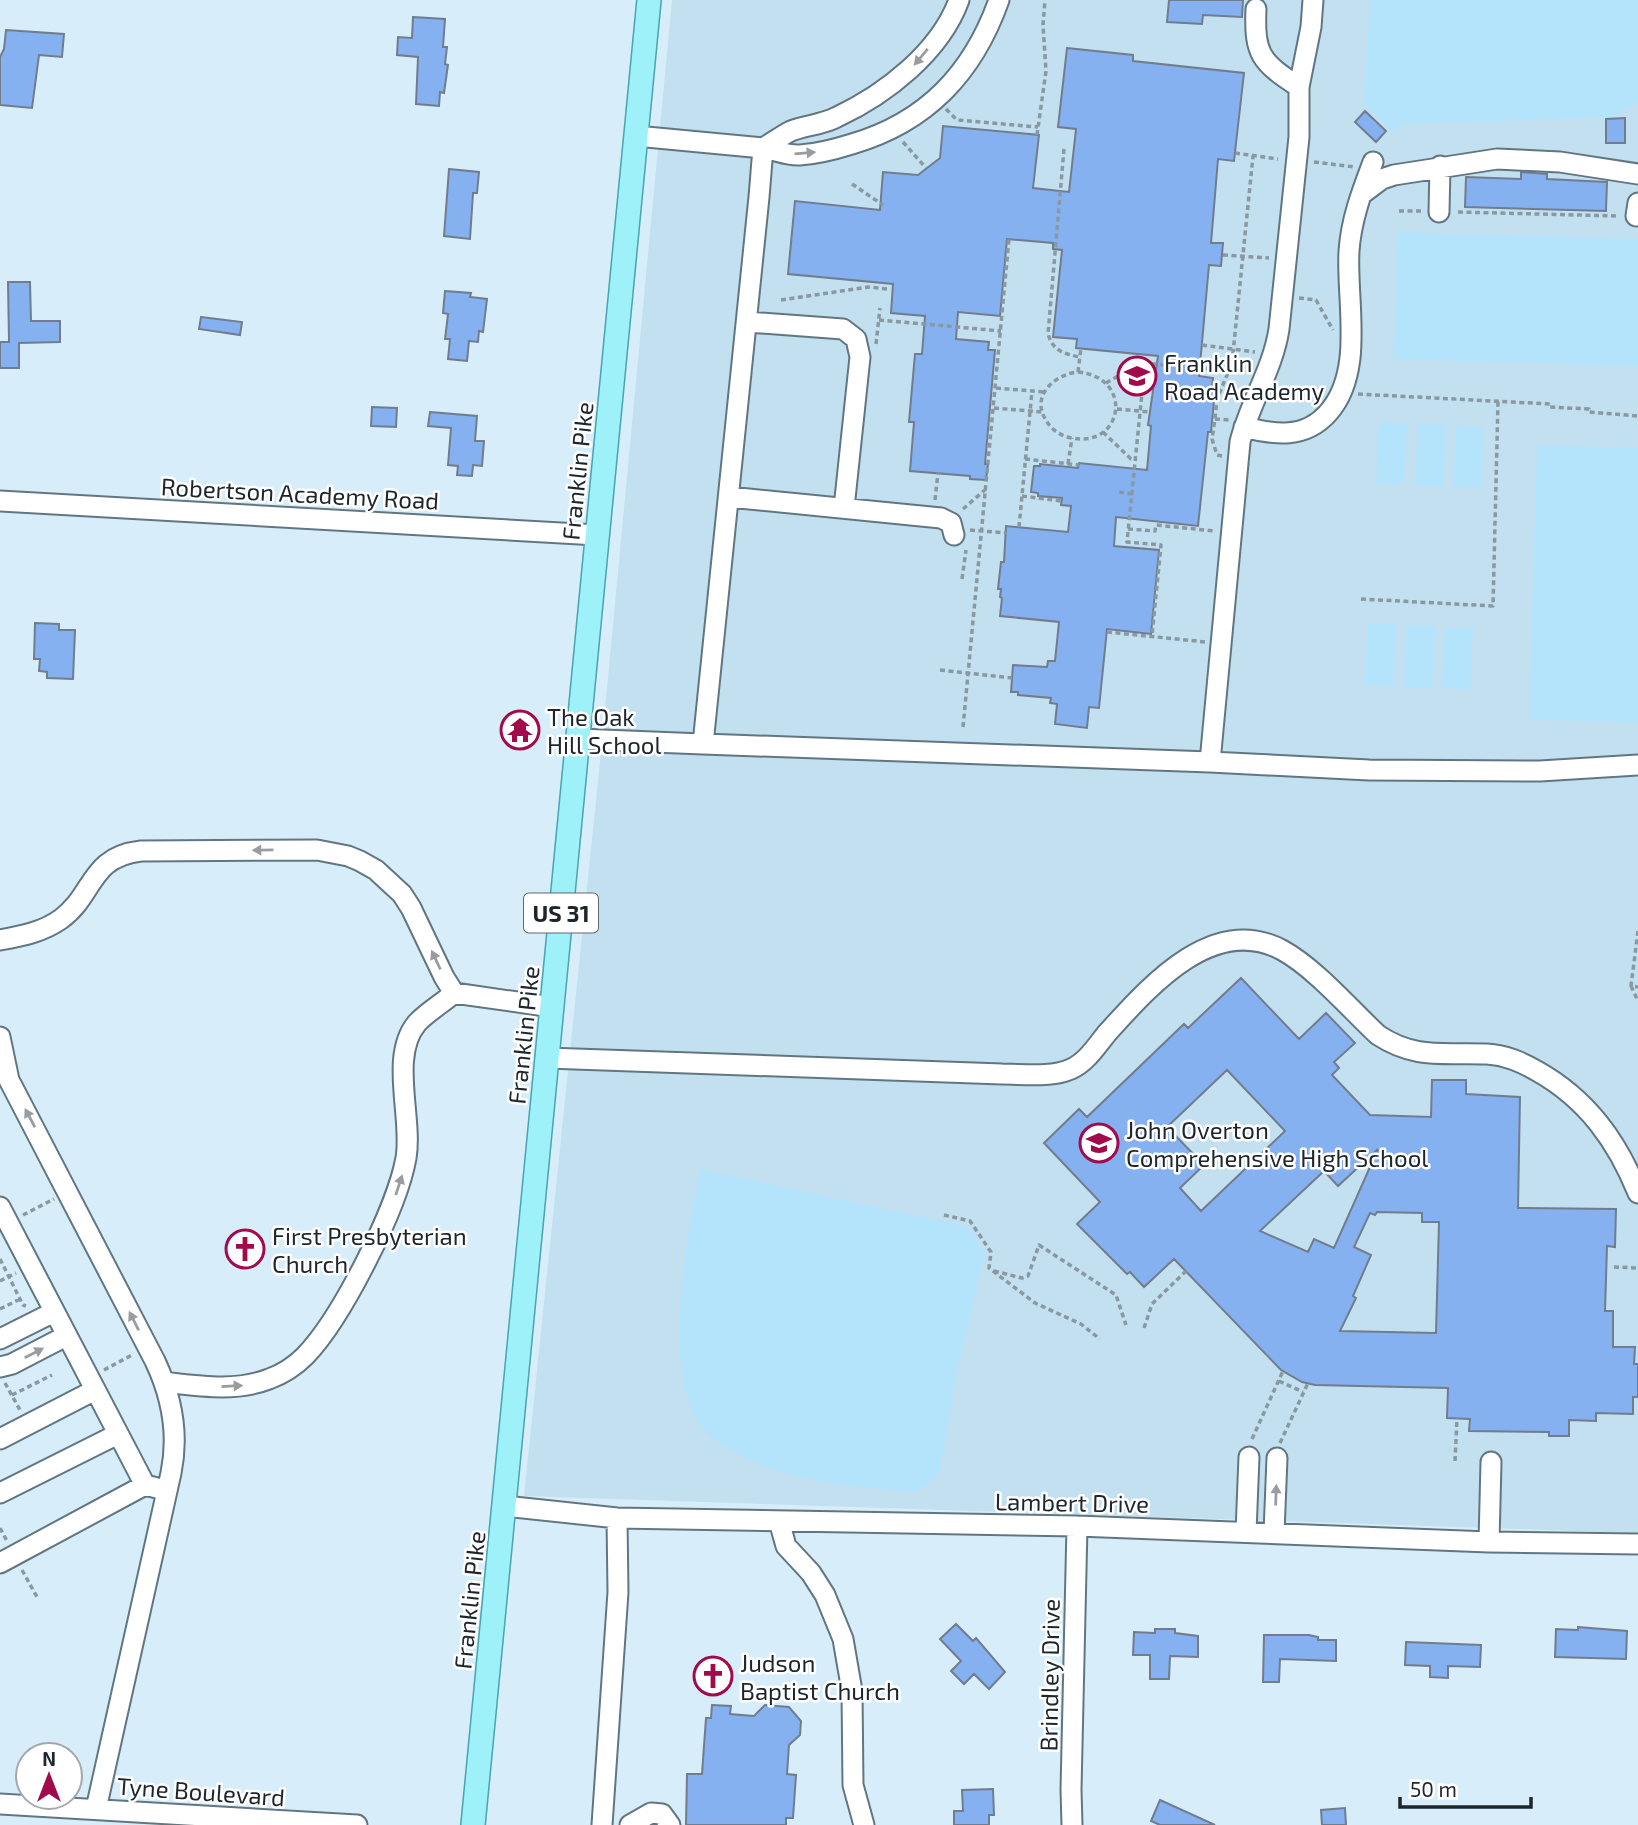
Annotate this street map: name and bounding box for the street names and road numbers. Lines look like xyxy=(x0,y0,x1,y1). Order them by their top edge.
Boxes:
street label: Franklin Pike xyxy=(555,400,599,542)
street label: Robertson Academy Road xyxy=(160,471,440,515)
road number: US 31 xyxy=(524,893,598,932)
street label: Franklin Pike xyxy=(501,964,545,1106)
street label: Lambert Drive xyxy=(995,1486,1149,1518)
street label: Franklin Pike xyxy=(447,1529,491,1671)
street label: Brindley Drive xyxy=(1033,1598,1065,1752)
street label: Tyne Boulevard xyxy=(116,1771,286,1811)

